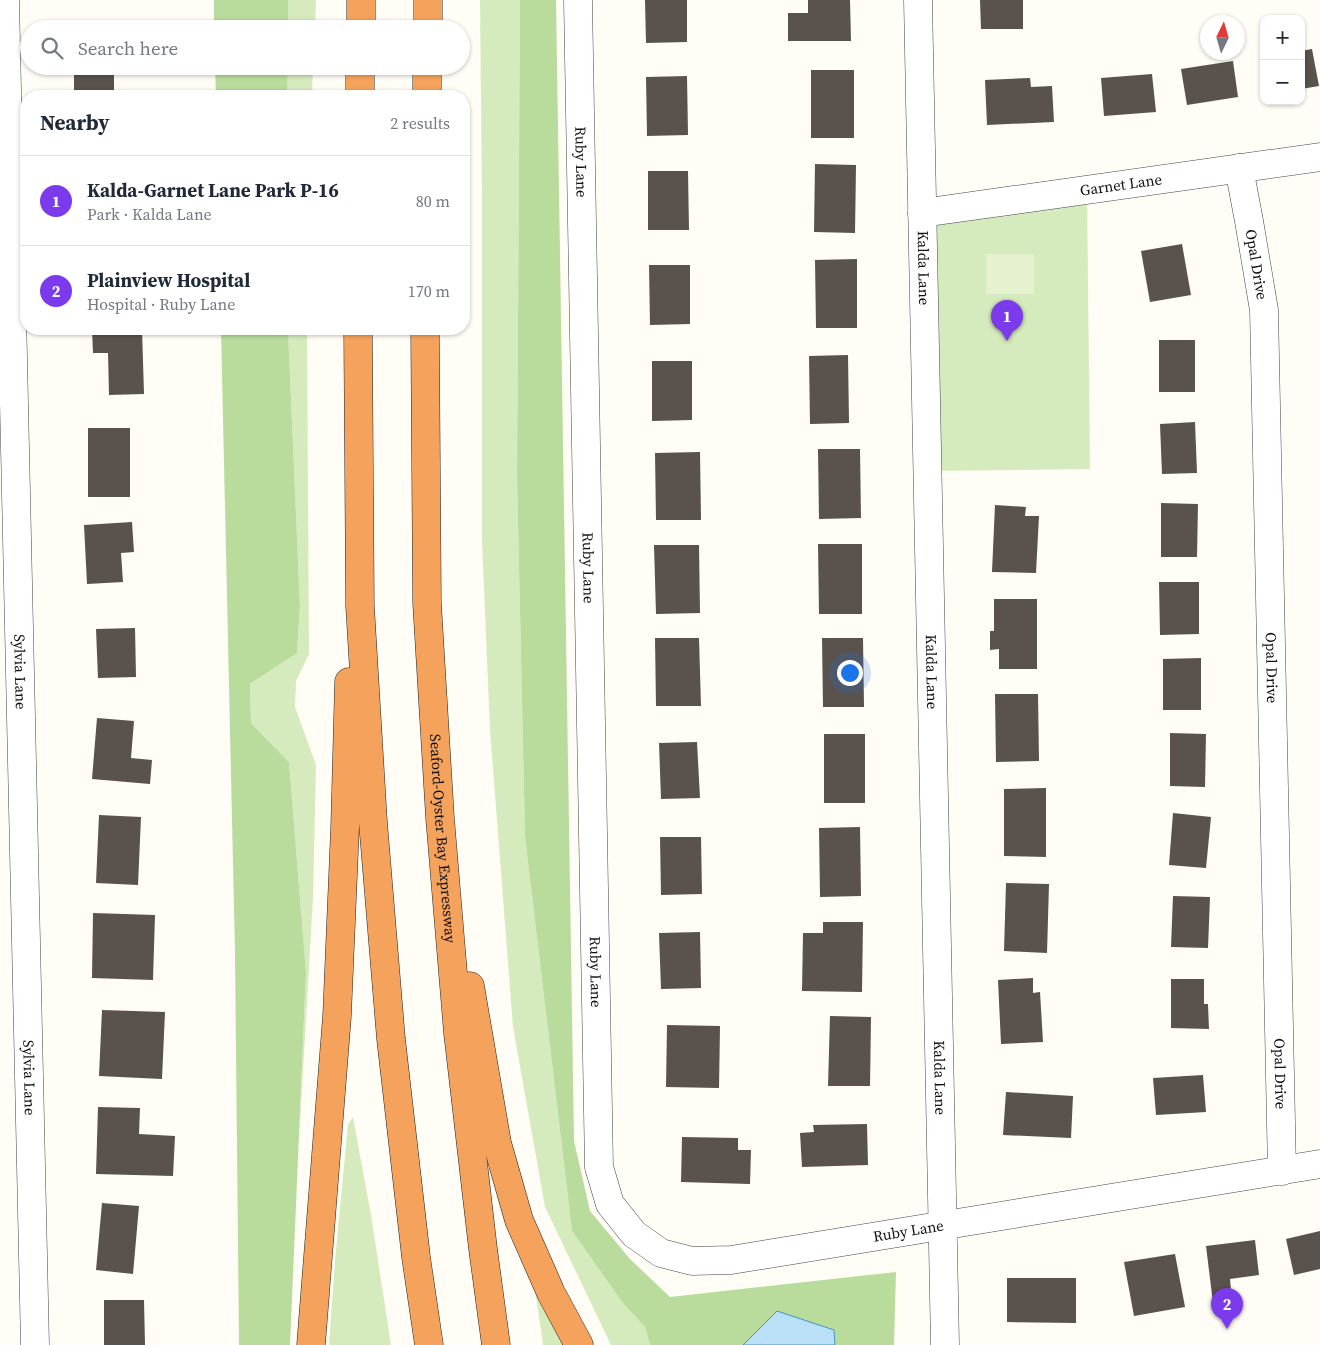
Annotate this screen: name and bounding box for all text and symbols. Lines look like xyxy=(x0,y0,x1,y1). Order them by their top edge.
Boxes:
north arrow xyxy=(1200,15,1245,60)
map controls xyxy=(1260,15,1305,105)
button: + xyxy=(1260,15,1305,60)
search box xyxy=(20,20,470,75)
icon: search xyxy=(38,34,66,62)
text: Search here xyxy=(78,35,178,61)
button: − xyxy=(1260,60,1305,105)
text: Nearby xyxy=(40,108,110,137)
text: 2 results xyxy=(390,112,450,134)
street label: Ruby Lane xyxy=(570,126,593,198)
street label: Garnet Lane xyxy=(1079,168,1164,201)
text: Kalda-Garnet Lane Park P-16 xyxy=(87,177,339,203)
text: 1 xyxy=(52,190,60,212)
text: 80 m xyxy=(416,190,450,212)
text: Park · Kalda Lane xyxy=(87,203,212,225)
street label: Opal Drive xyxy=(1241,228,1273,302)
street label: Kalda Lane xyxy=(913,230,935,306)
text: Plainview Hospital xyxy=(87,267,250,293)
text: 2 xyxy=(52,280,60,302)
text: 170 m xyxy=(408,280,450,302)
text: Hospital · Ruby Lane xyxy=(87,293,235,315)
pin: 1 xyxy=(991,300,1023,341)
street label: Ruby Lane xyxy=(578,532,600,604)
street label: Opal Drive xyxy=(1261,632,1283,704)
street label: Sylvia Lane xyxy=(9,634,32,710)
street label: Kalda Lane xyxy=(921,634,943,710)
your location xyxy=(837,660,863,686)
street label: Seaford-Oyster Bay Expressway xyxy=(425,733,461,944)
street label: Ruby Lane xyxy=(585,936,607,1008)
street label: Opal Drive xyxy=(1269,1038,1292,1110)
street label: Sylvia Lane xyxy=(18,1040,41,1116)
street label: Kalda Lane xyxy=(929,1040,951,1116)
street label: Ruby Lane xyxy=(871,1214,946,1247)
pin: 2 xyxy=(1211,1288,1243,1329)

